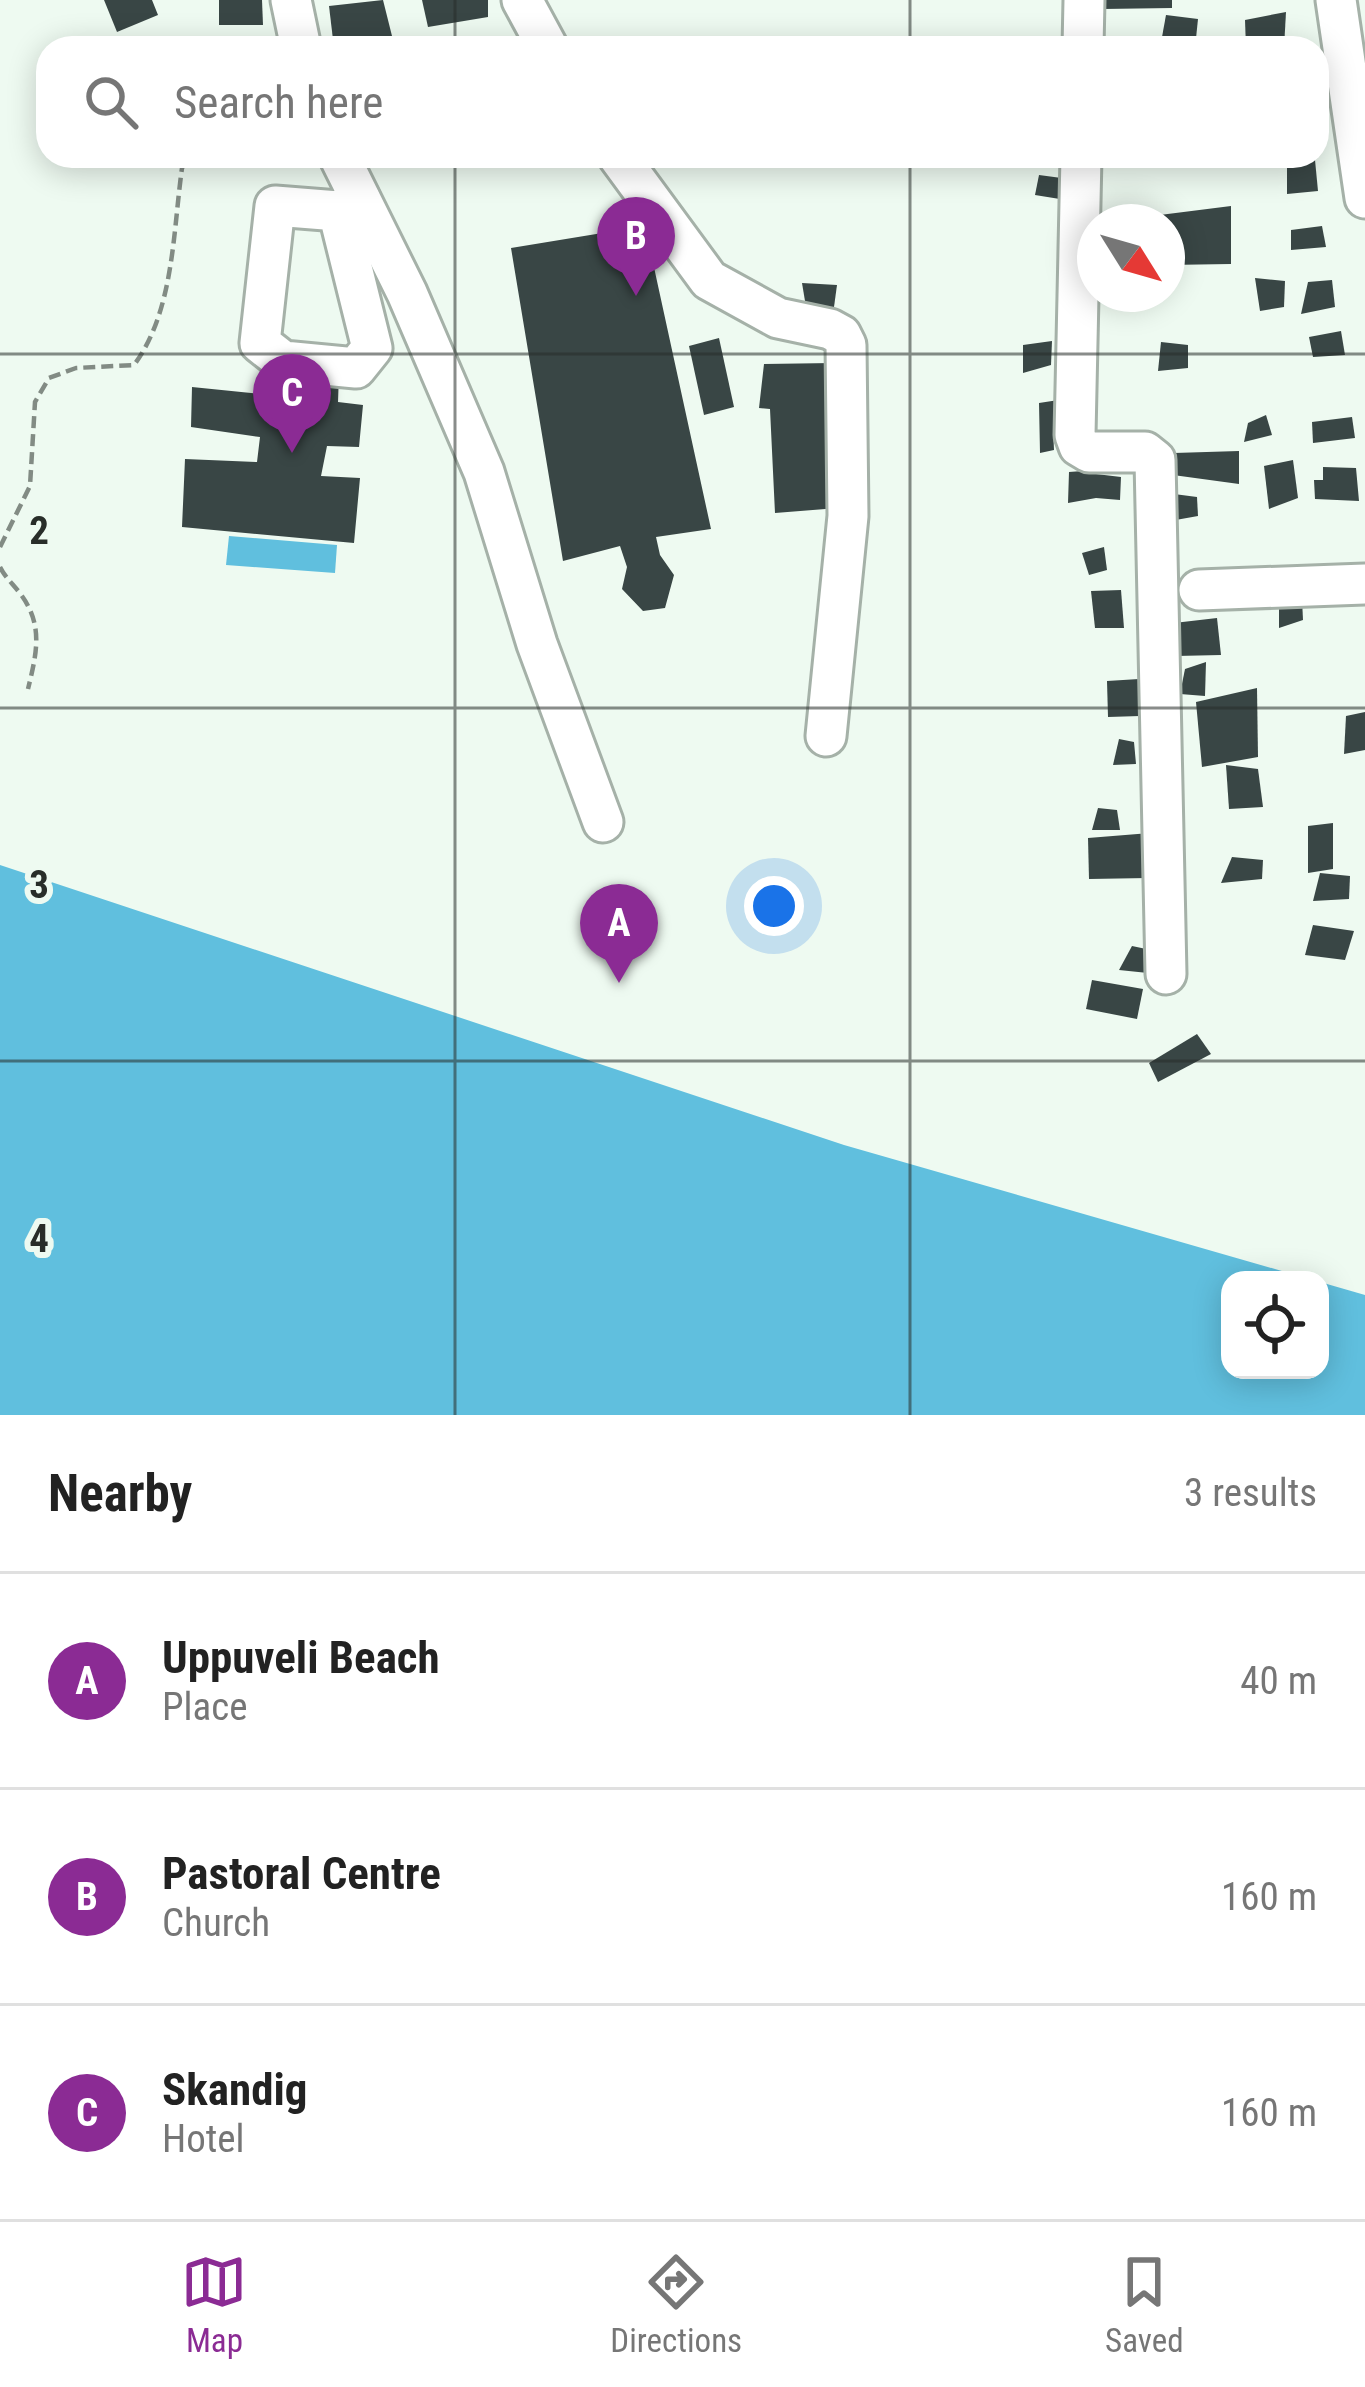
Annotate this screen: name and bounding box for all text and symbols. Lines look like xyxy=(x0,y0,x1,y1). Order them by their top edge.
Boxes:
search box xyxy=(36,36,1329,168)
icon: search xyxy=(78,69,144,135)
text: Search here xyxy=(174,76,383,129)
pin: B xyxy=(597,197,675,296)
north arrow xyxy=(1077,204,1185,312)
pin: C xyxy=(253,354,331,453)
text: 2 xyxy=(29,508,49,554)
text: 3 xyxy=(29,862,49,908)
your location xyxy=(744,876,804,936)
pin: A xyxy=(580,884,658,983)
text: 4 xyxy=(29,1216,49,1262)
map controls xyxy=(1221,1271,1329,1379)
button: locate xyxy=(1221,1271,1329,1379)
text: Nearby xyxy=(48,1464,192,1523)
text: 3 results xyxy=(1184,1470,1317,1516)
text: Uppuveli Beach xyxy=(162,1631,440,1684)
text: A xyxy=(75,1658,99,1704)
text: 40 m xyxy=(1240,1658,1317,1704)
text: Place xyxy=(162,1684,248,1730)
text: Pastoral Centre xyxy=(162,1847,441,1900)
text: B xyxy=(76,1874,98,1920)
text: 160 m xyxy=(1221,1874,1317,1920)
text: Church xyxy=(162,1900,270,1946)
text: Skandig xyxy=(162,2063,307,2116)
text: C xyxy=(76,2090,98,2136)
text: 160 m xyxy=(1221,2090,1317,2136)
text: Hotel xyxy=(162,2116,245,2162)
tab: Map xyxy=(181,2249,247,2360)
tab: Directions xyxy=(610,2249,742,2360)
tab: Saved xyxy=(1105,2249,1184,2360)

